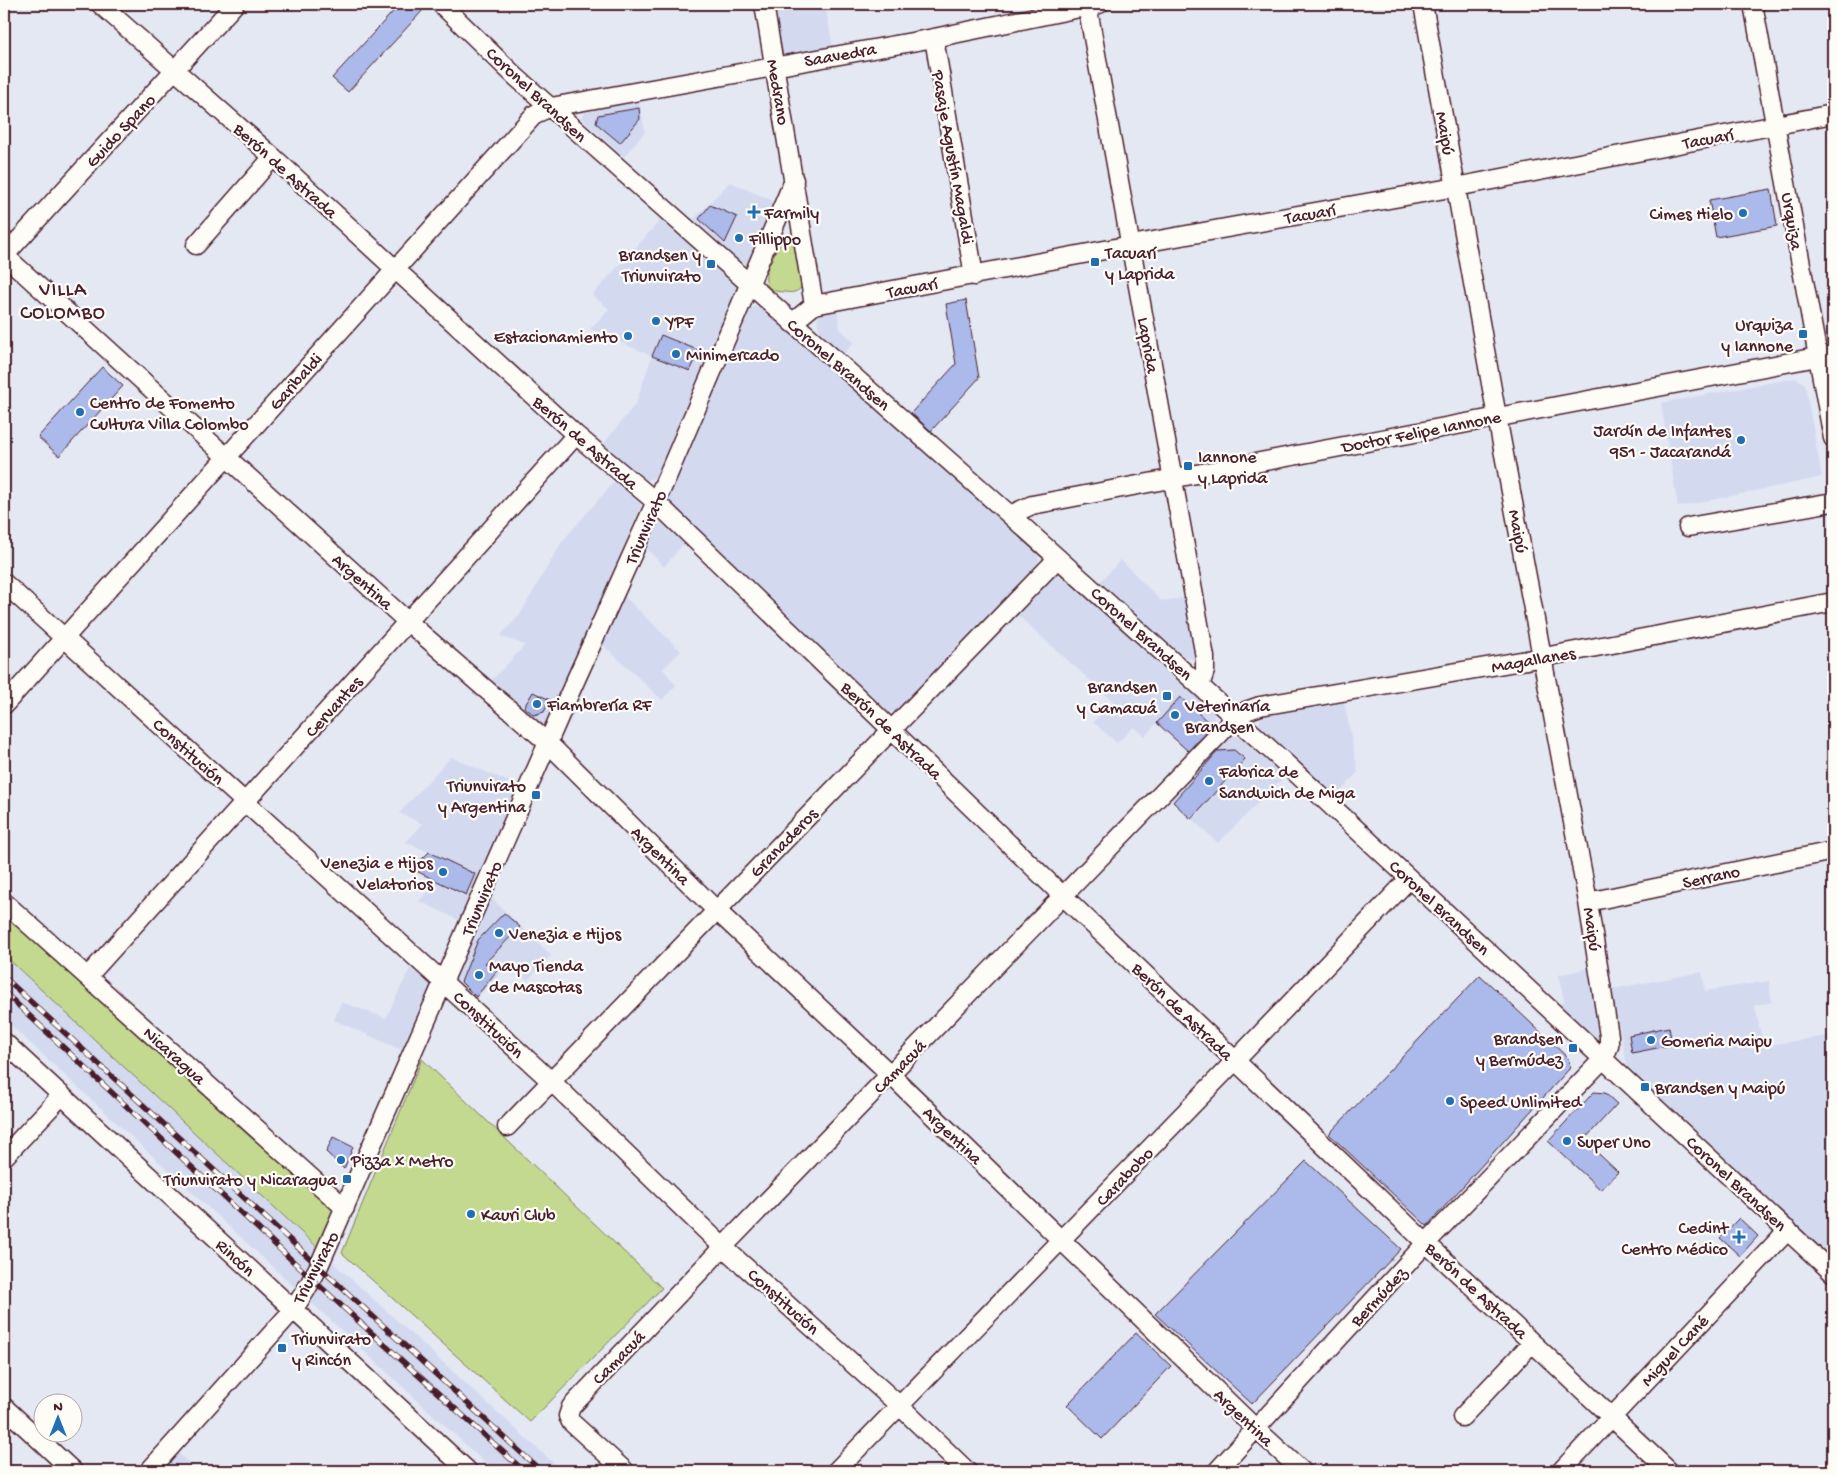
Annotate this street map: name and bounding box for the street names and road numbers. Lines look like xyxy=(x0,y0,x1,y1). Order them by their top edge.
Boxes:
street label: Saavedra xyxy=(803,40,879,73)
street label: Coronel Brandsen xyxy=(481,44,590,148)
street label: Medrano xyxy=(760,58,793,127)
street label: Pasaje Agustín Magaldi xyxy=(926,68,977,246)
street label: Guido Spano xyxy=(82,91,161,173)
street label: Maipú xyxy=(1429,110,1458,157)
street label: Berón de Astrada xyxy=(227,119,341,225)
street label: Tacuarí xyxy=(1680,125,1737,156)
street label: Urquiza xyxy=(1775,191,1806,253)
street label: Tacuarí xyxy=(1282,200,1339,230)
street label: Tacuarí xyxy=(884,274,941,305)
street label: Coronel Brandsen xyxy=(781,315,894,417)
street label: Laprida xyxy=(1131,316,1162,376)
street label: Garibaldi xyxy=(266,350,328,416)
street label: Berón de Astrada xyxy=(527,392,642,496)
street label: Doctor Felipe Iannone xyxy=(1339,408,1504,459)
street label: Triunvirato xyxy=(621,488,673,569)
street label: Maipú xyxy=(1502,508,1531,555)
street label: Argentina xyxy=(326,550,397,616)
street label: Coronel Brandsen xyxy=(1085,584,1196,686)
street label: Magallanes xyxy=(1490,643,1579,679)
street label: Cervantes xyxy=(302,672,369,743)
street label: Berón de Astrada xyxy=(835,677,946,786)
street label: Constitución xyxy=(147,715,228,791)
street label: Granaderos xyxy=(747,804,824,883)
street label: Argentina xyxy=(625,823,694,891)
street label: Coronel Brandsen xyxy=(1384,857,1493,961)
street label: Triunvirato xyxy=(458,858,508,940)
street label: Serrano xyxy=(1681,862,1742,895)
street label: Maipú xyxy=(1577,906,1604,953)
street label: Berón de Astrada xyxy=(1126,958,1237,1067)
street label: Constitución xyxy=(447,988,527,1064)
street label: Nicaragua xyxy=(138,1023,210,1091)
street label: Camacuá xyxy=(870,1036,932,1099)
street label: Argentina xyxy=(917,1103,986,1171)
street label: Coronel Brandsen xyxy=(1681,1133,1790,1237)
street label: Carabobo xyxy=(1093,1144,1159,1212)
street label: Triunvirato xyxy=(289,1228,345,1309)
street label: Rincón xyxy=(210,1235,259,1282)
street label: Berón de Astrada xyxy=(1419,1238,1532,1345)
street label: Bermúdez xyxy=(1346,1263,1413,1333)
street label: Constitución xyxy=(742,1265,823,1341)
street label: Miguel Cané xyxy=(1637,1311,1715,1392)
street label: Camacuá xyxy=(589,1327,651,1390)
street label: Argentina xyxy=(1208,1385,1277,1453)

